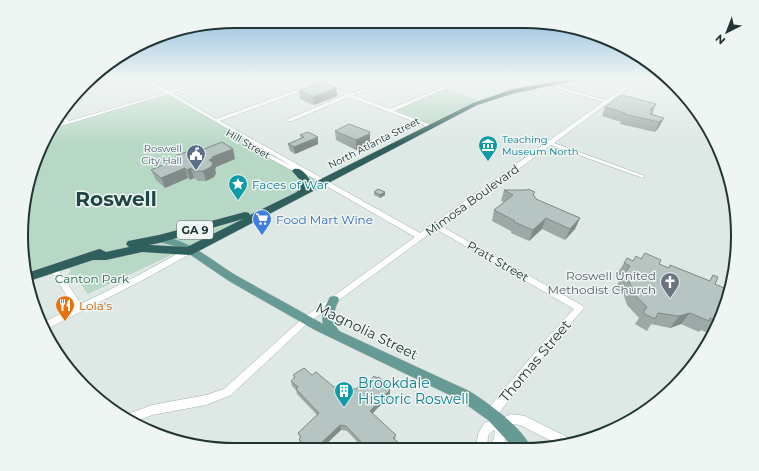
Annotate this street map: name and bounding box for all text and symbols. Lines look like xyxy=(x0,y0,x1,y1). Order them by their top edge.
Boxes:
north arrow xyxy=(707,12,747,52)
text: N xyxy=(712,31,728,48)
street label: North Atlanta Street xyxy=(326,114,422,172)
street label: Hill Street xyxy=(224,126,272,162)
place label: Teaching Museum North xyxy=(502,133,579,158)
museum icon: Teaching Museum North xyxy=(477,134,499,162)
place label: Roswell City Hall xyxy=(141,142,182,167)
public building icon: Roswell City Hall xyxy=(185,143,207,171)
street label: Mimosa Boulevard xyxy=(422,161,522,239)
place icon: Faces of War xyxy=(227,173,249,201)
place label: Faces of War xyxy=(252,177,329,192)
district label: Roswell xyxy=(75,187,157,211)
supermarket icon: Food Mart Wine xyxy=(251,208,273,236)
place label: Food Mart Wine xyxy=(276,212,373,227)
road number: GA 9 xyxy=(177,221,213,239)
street label: Pratt Street xyxy=(464,237,532,285)
place label: Roswell United Methodist Church xyxy=(547,268,656,297)
park label: Canton Park xyxy=(55,271,130,286)
church icon: Roswell United Methodist Church xyxy=(659,271,681,299)
restaurant icon: Lola's xyxy=(54,294,76,322)
place label: Lola's xyxy=(79,298,112,313)
street label: Magnolia Street xyxy=(313,299,421,364)
street label: Thomas Street xyxy=(495,316,575,406)
place label: Brookdale Historic Roswell xyxy=(358,374,469,408)
building icon: Brookdale Historic Roswell xyxy=(333,380,355,408)

